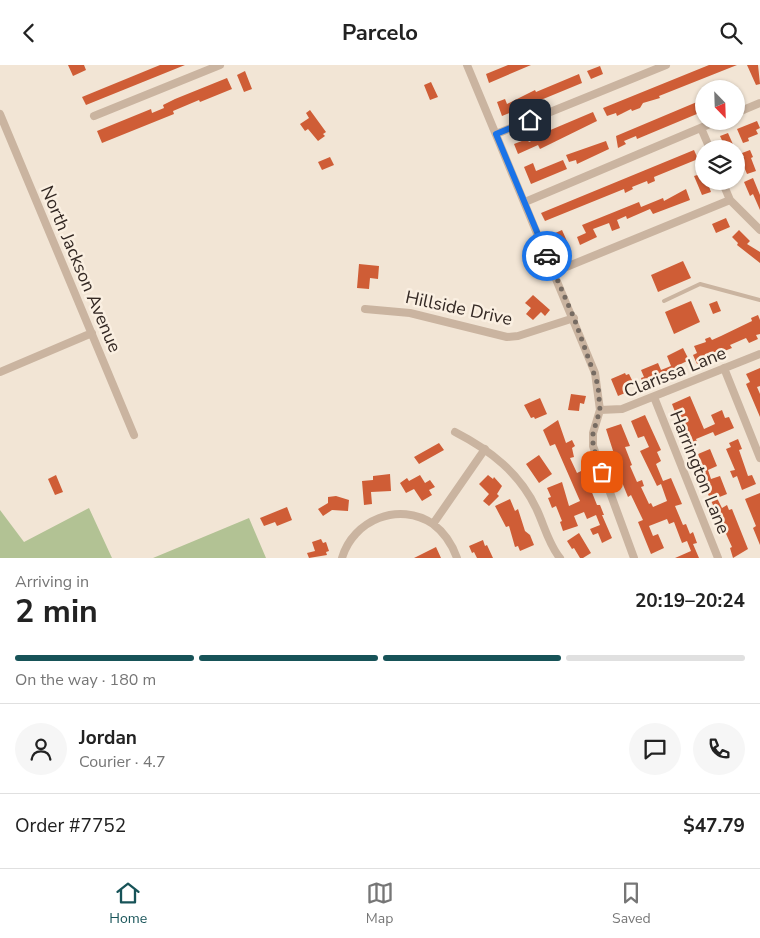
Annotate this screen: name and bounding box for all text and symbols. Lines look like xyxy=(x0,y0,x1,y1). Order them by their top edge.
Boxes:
text: Parcelo xyxy=(342,18,418,48)
icon: back xyxy=(15,19,43,47)
icon: search xyxy=(717,19,745,47)
north arrow xyxy=(695,80,745,130)
map controls xyxy=(695,80,745,190)
pin xyxy=(509,99,551,141)
icon: home xyxy=(516,106,544,134)
button: layers xyxy=(695,140,745,190)
street label: North Jackson Avenue xyxy=(35,182,127,356)
courier xyxy=(522,231,572,281)
icon: car xyxy=(533,242,561,270)
street label: Hillside Drive xyxy=(403,285,515,331)
street label: Clarissa Lane xyxy=(620,341,730,403)
street label: Harrington Lane xyxy=(664,407,736,537)
pin xyxy=(581,451,623,493)
icon: bag xyxy=(588,458,616,486)
text: Arriving in xyxy=(15,571,89,593)
text: 20:19–20:24 xyxy=(635,588,745,614)
text: 2 min xyxy=(15,590,98,633)
text: On the way · 180 m xyxy=(15,669,156,691)
button: person xyxy=(15,723,67,775)
button: chat xyxy=(629,723,681,775)
button: phone xyxy=(693,723,745,775)
text: Jordan xyxy=(79,725,137,751)
text: Courier · 4.7 xyxy=(79,751,165,773)
text: Order #7752 xyxy=(15,813,126,839)
text: $47.79 xyxy=(683,813,745,839)
tab: Home xyxy=(109,879,147,928)
tab: Map xyxy=(366,879,394,928)
tab: Saved xyxy=(612,879,651,928)

